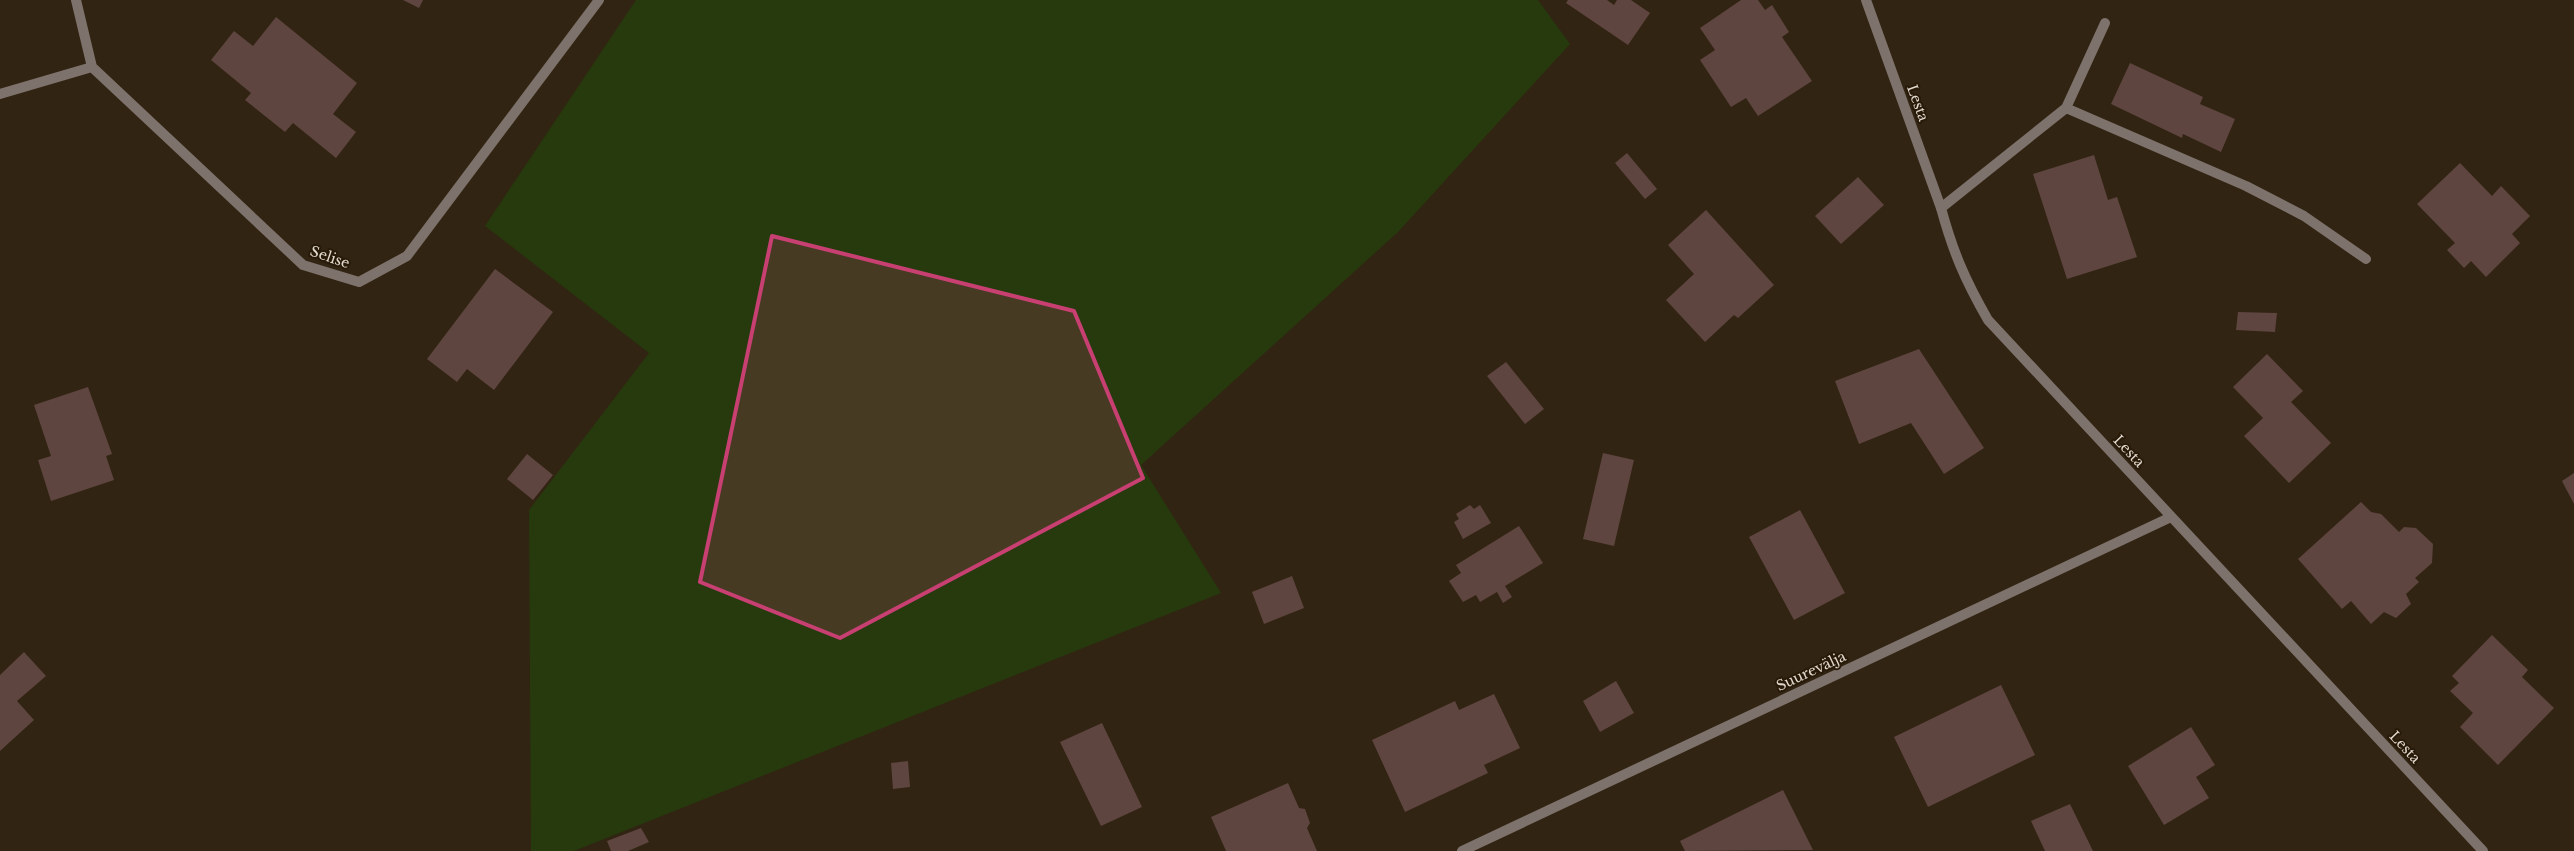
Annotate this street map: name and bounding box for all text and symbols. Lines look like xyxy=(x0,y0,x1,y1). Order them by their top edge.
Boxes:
street label: Lesta xyxy=(1903,82,1933,124)
street label: Selise xyxy=(308,242,352,272)
street label: Lesta xyxy=(2110,431,2149,471)
street label: Suurevälja xyxy=(1773,647,1849,695)
street label: Lesta xyxy=(2386,727,2425,767)

